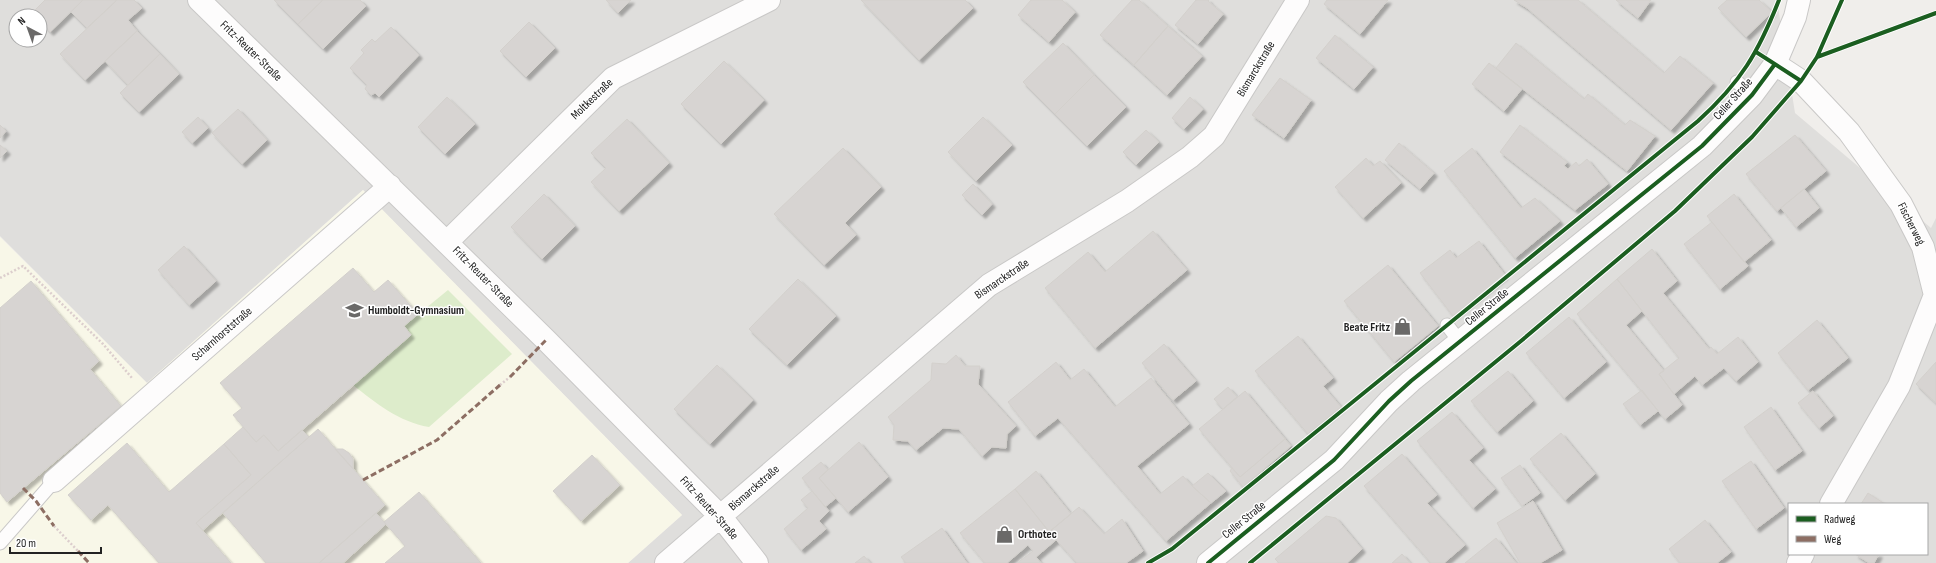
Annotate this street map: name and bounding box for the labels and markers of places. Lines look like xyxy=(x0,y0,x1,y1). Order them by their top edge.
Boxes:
school or university icon: Humboldt-Gymnasium xyxy=(345,300,365,320)
place label: Humboldt-Gymnasium xyxy=(368,303,464,318)
shop icon: Beate Fritz xyxy=(1393,317,1413,337)
place label: Beate Fritz xyxy=(1344,320,1390,335)
shop icon: Orthotec xyxy=(995,524,1015,544)
place label: Orthotec xyxy=(1018,527,1057,542)

